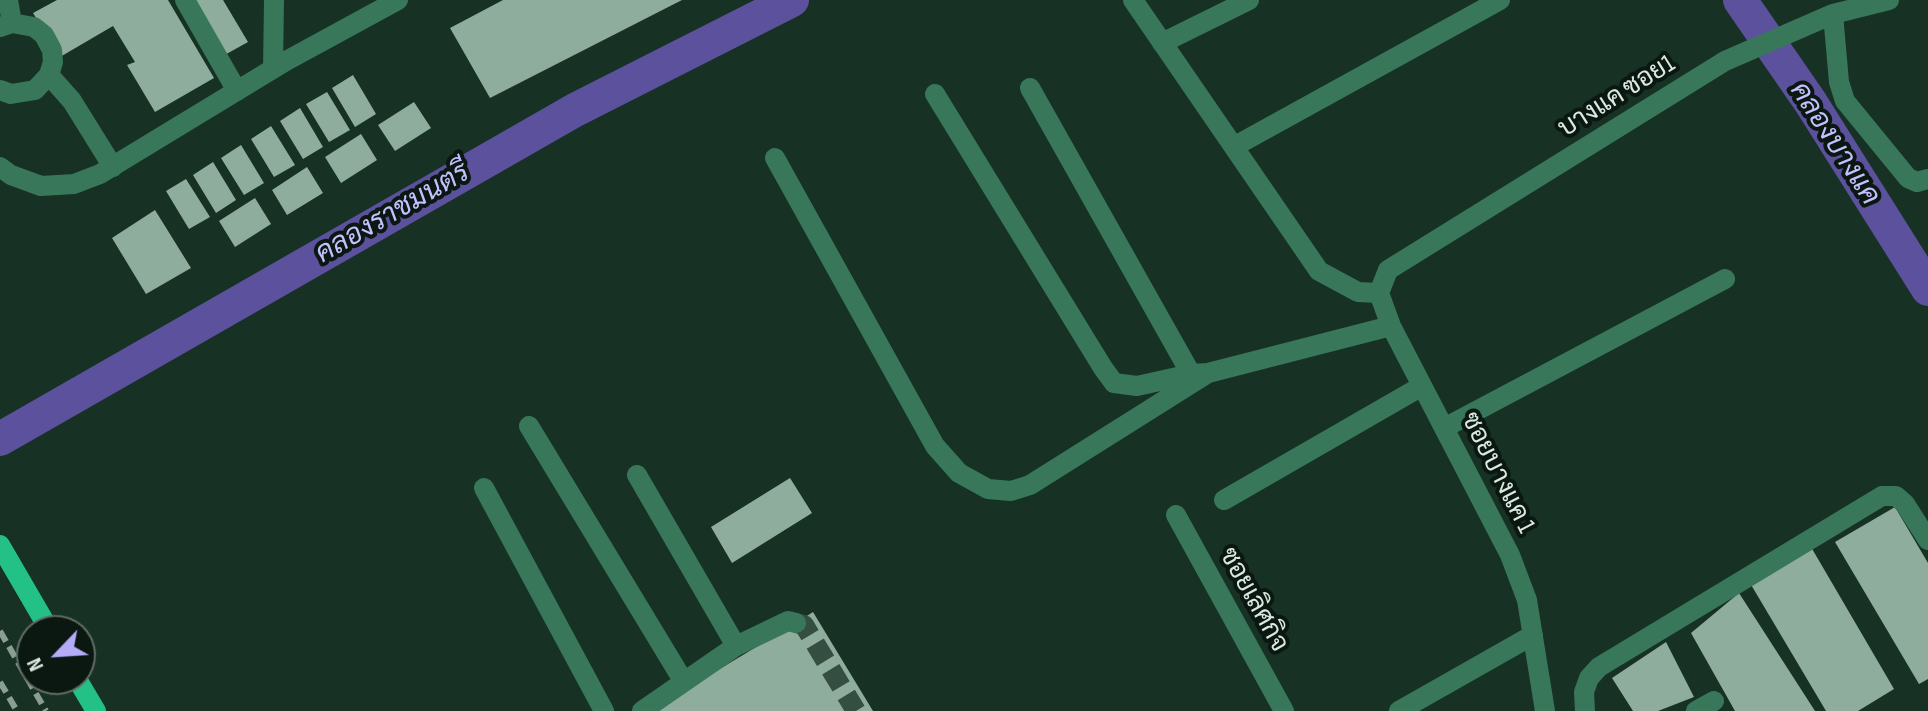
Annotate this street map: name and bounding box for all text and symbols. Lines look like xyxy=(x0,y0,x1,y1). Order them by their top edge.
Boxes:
street label: บางแค ซอย1 xyxy=(1553,49,1681,145)
water label: คลองบางแค xyxy=(1782,76,1886,212)
water label: คลองราชมนตรี xyxy=(310,156,476,272)
street label: ซอยบางแค 1 xyxy=(1453,407,1541,539)
street label: ซอยเลิศกิจ xyxy=(1212,542,1294,658)
north arrow xyxy=(16,615,96,695)
text: N xyxy=(21,653,50,676)

